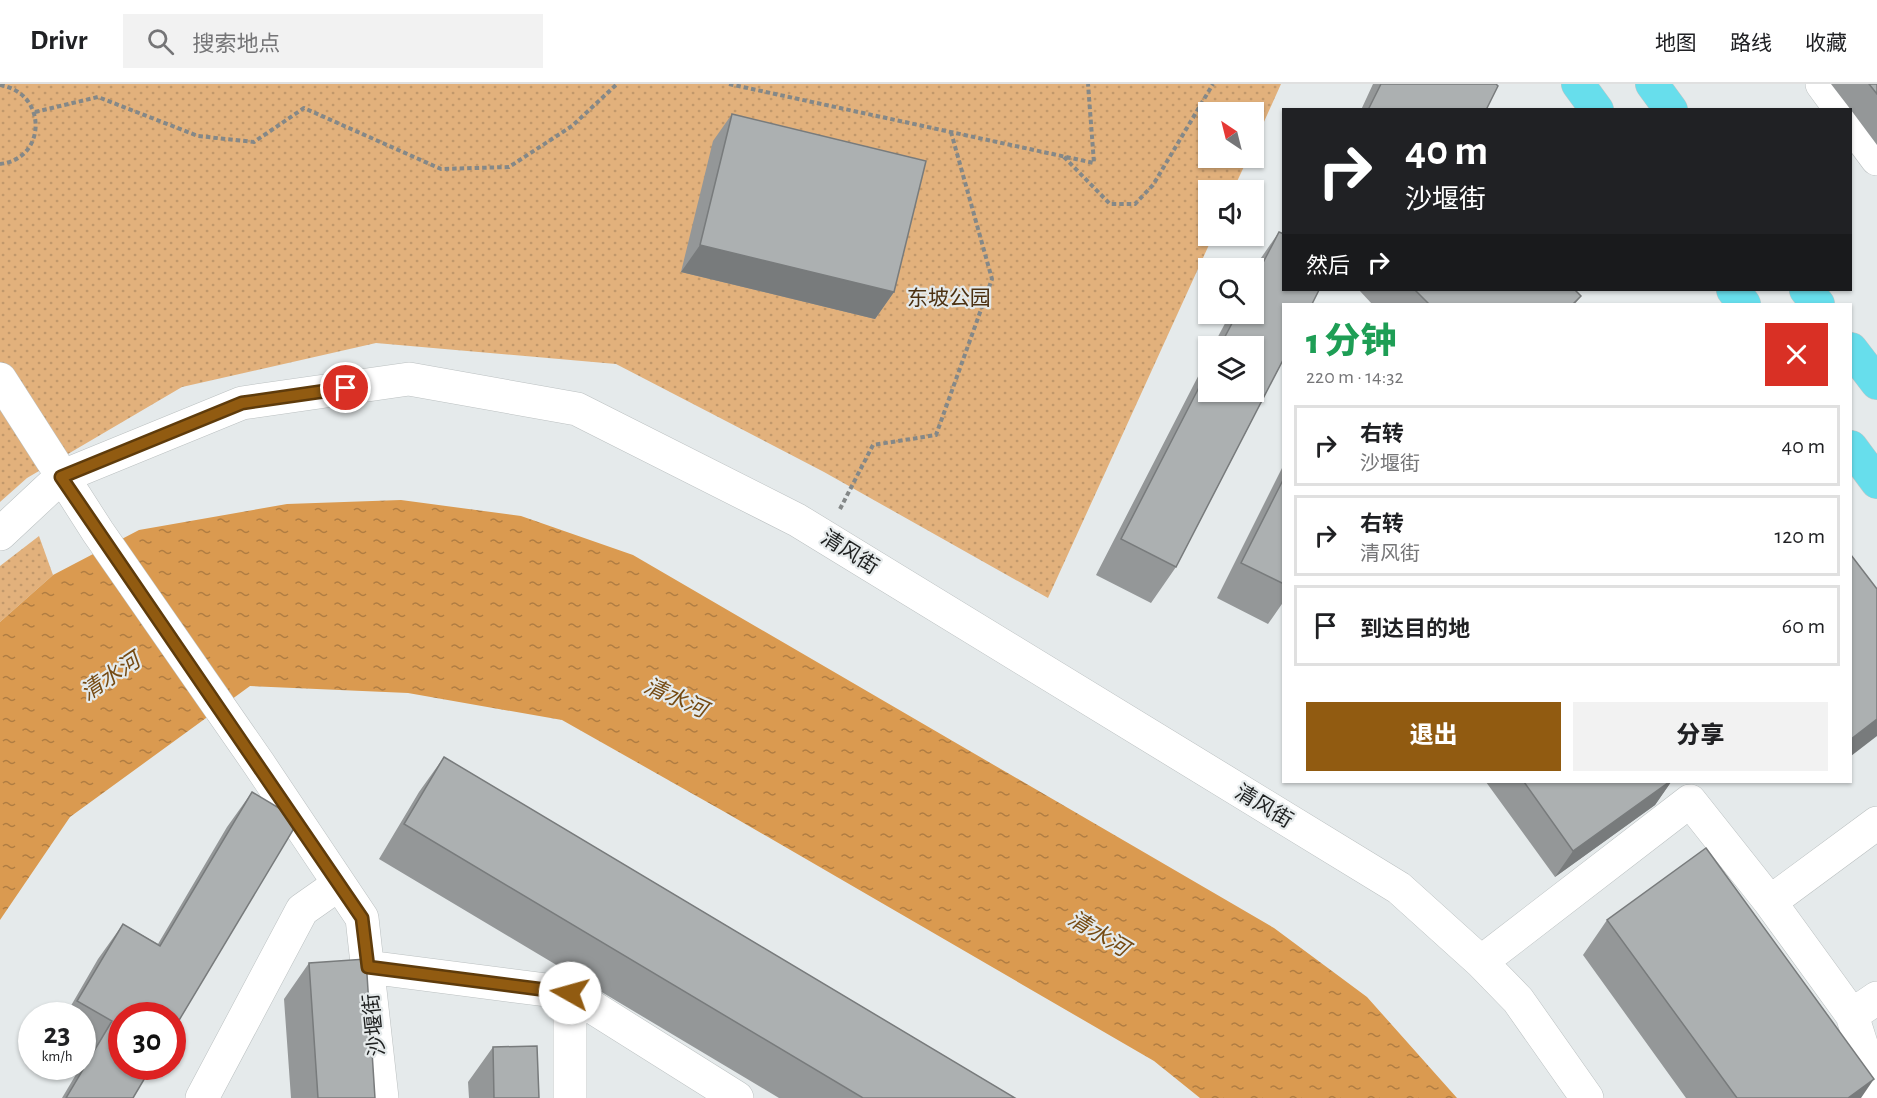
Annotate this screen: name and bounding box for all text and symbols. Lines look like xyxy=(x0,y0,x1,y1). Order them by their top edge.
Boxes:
search box xyxy=(123,14,543,68)
icon: search xyxy=(144,25,177,58)
text: Drivr xyxy=(30,27,87,55)
text: 搜索地点 xyxy=(192,33,281,55)
text: 地图 xyxy=(1655,33,1697,54)
text: 路线 xyxy=(1730,33,1772,54)
text: 收藏 xyxy=(1805,33,1847,54)
north arrow xyxy=(1198,102,1264,168)
map controls xyxy=(1198,102,1264,402)
text: 40 m xyxy=(1405,130,1488,172)
icon: right xyxy=(1306,132,1384,210)
button: sound xyxy=(1198,180,1264,246)
text: 沙堰街 xyxy=(1405,186,1486,213)
icon: right xyxy=(1362,246,1395,279)
text: 然后 xyxy=(1306,255,1350,277)
button: search xyxy=(1198,258,1264,324)
park label: 东坡公园 xyxy=(907,287,991,309)
button: close xyxy=(1765,323,1828,386)
text: 1 分钟 xyxy=(1306,324,1396,360)
button: layers xyxy=(1198,336,1264,402)
pin xyxy=(320,362,371,413)
text: 220 m · 14:32 xyxy=(1306,367,1404,387)
icon: arrive xyxy=(329,371,362,404)
text: 右转 xyxy=(1360,423,1404,445)
icon: right xyxy=(1309,429,1342,462)
text: 40 m xyxy=(1782,435,1825,457)
text: 沙堰街 xyxy=(1360,454,1420,474)
text: 右转 xyxy=(1360,513,1404,535)
icon: right xyxy=(1309,519,1342,552)
text: 120 m xyxy=(1775,525,1825,547)
street label: 清风街 xyxy=(817,526,883,578)
text: 清风街 xyxy=(1360,544,1420,564)
icon: arrive xyxy=(1309,609,1342,642)
text: 60 m xyxy=(1782,615,1825,637)
text: 到达目的地 xyxy=(1360,618,1470,640)
water label: 清水河 xyxy=(76,646,147,704)
water label: 清水河 xyxy=(641,674,714,723)
button: 退出 xyxy=(1306,702,1561,771)
button: 分享 xyxy=(1573,702,1828,771)
street label: 清风街 xyxy=(1231,780,1297,832)
water label: 清水河 xyxy=(1065,907,1136,962)
position arrow xyxy=(538,961,602,1025)
street label: 沙堰街 xyxy=(360,993,388,1057)
speed limit sign: 30 xyxy=(108,1002,186,1080)
text: 23 xyxy=(43,1019,71,1049)
text: km/h xyxy=(42,1049,72,1064)

